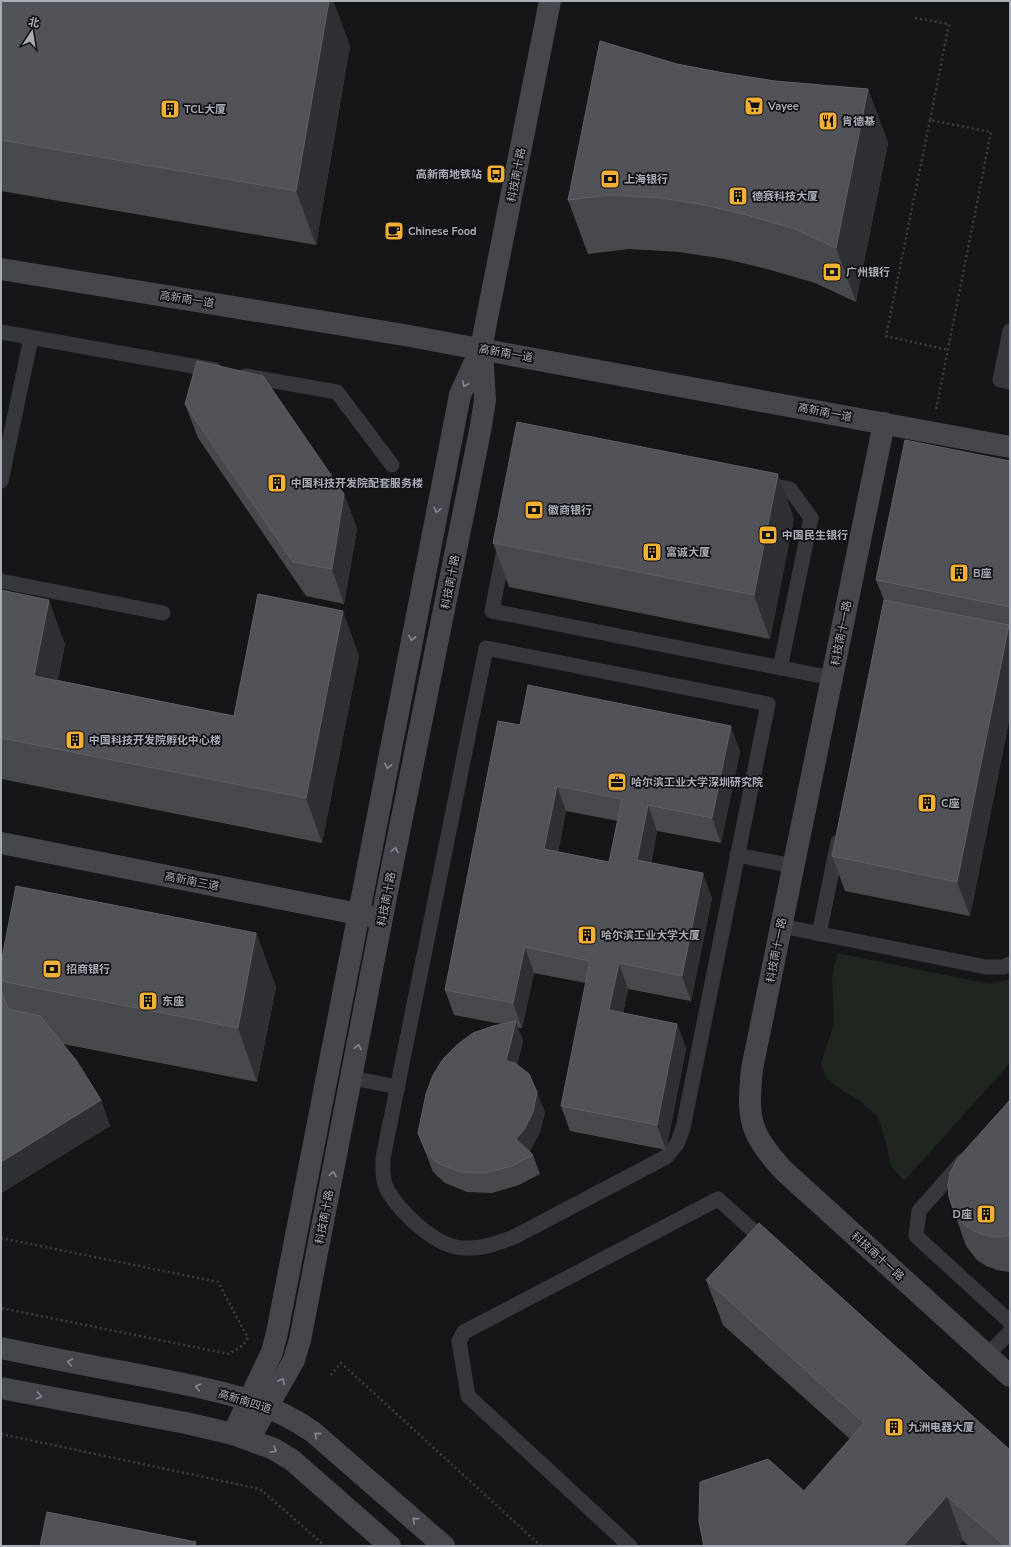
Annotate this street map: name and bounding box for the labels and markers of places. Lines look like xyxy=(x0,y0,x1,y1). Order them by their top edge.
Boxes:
supermarket icon: Vayee xyxy=(743,95,765,117)
building icon: TCL大厦 xyxy=(159,98,181,120)
place label: Vayee xyxy=(767,99,799,114)
place label: TCL大厦 xyxy=(184,102,226,117)
restaurant icon: 肯德基 xyxy=(817,110,839,132)
place label: 肯德基 xyxy=(842,114,875,129)
bus stop icon: 高新南地铁站 xyxy=(485,163,507,185)
place label: 高新南地铁站 xyxy=(416,167,482,182)
bank icon: 上海银行 xyxy=(599,168,621,190)
place label: 上海银行 xyxy=(624,172,668,187)
building icon: 德赛科技大厦 xyxy=(727,185,749,207)
place label: 德赛科技大厦 xyxy=(752,189,818,204)
cafe icon: Chinese Food xyxy=(383,220,405,242)
place label: Chinese Food xyxy=(408,224,477,239)
bank icon: 广州银行 xyxy=(821,261,843,283)
place label: 广州银行 xyxy=(846,265,890,280)
building icon: 中国科技开发院配套服务楼 xyxy=(266,472,288,494)
place label: 中国科技开发院配套服务楼 xyxy=(291,476,423,491)
bank icon: 徽商银行 xyxy=(523,499,545,521)
place label: 徽商银行 xyxy=(547,503,592,518)
bank icon: 中国民生银行 xyxy=(757,524,779,546)
place label: 中国民生银行 xyxy=(782,528,848,543)
building icon: 富诚大厦 xyxy=(641,541,663,563)
place label: 富诚大厦 xyxy=(666,545,710,560)
building icon: B座 xyxy=(948,562,970,584)
place label: B座 xyxy=(973,566,992,581)
building icon: 中国科技开发院孵化中心楼 xyxy=(64,729,86,751)
place label: 中国科技开发院孵化中心楼 xyxy=(89,733,221,748)
office icon: 哈尔滨工业大学深圳研究院 xyxy=(606,771,628,793)
place label: 哈尔滨工业大学深圳研究院 xyxy=(631,775,763,790)
building icon: C座 xyxy=(916,792,938,814)
place label: C座 xyxy=(941,796,959,811)
building icon: 哈尔滨工业大学大厦 xyxy=(576,924,598,946)
place label: 哈尔滨工业大学大厦 xyxy=(601,928,700,943)
bank icon: 招商银行 xyxy=(41,958,63,980)
place label: 招商银行 xyxy=(66,962,110,977)
building icon: 东座 xyxy=(137,990,159,1012)
place label: 东座 xyxy=(162,994,184,1009)
building icon: D座 xyxy=(975,1203,997,1225)
place label: D座 xyxy=(953,1207,972,1222)
building icon: 九洲电器大厦 xyxy=(883,1416,905,1438)
place label: 九洲电器大厦 xyxy=(908,1420,974,1435)

